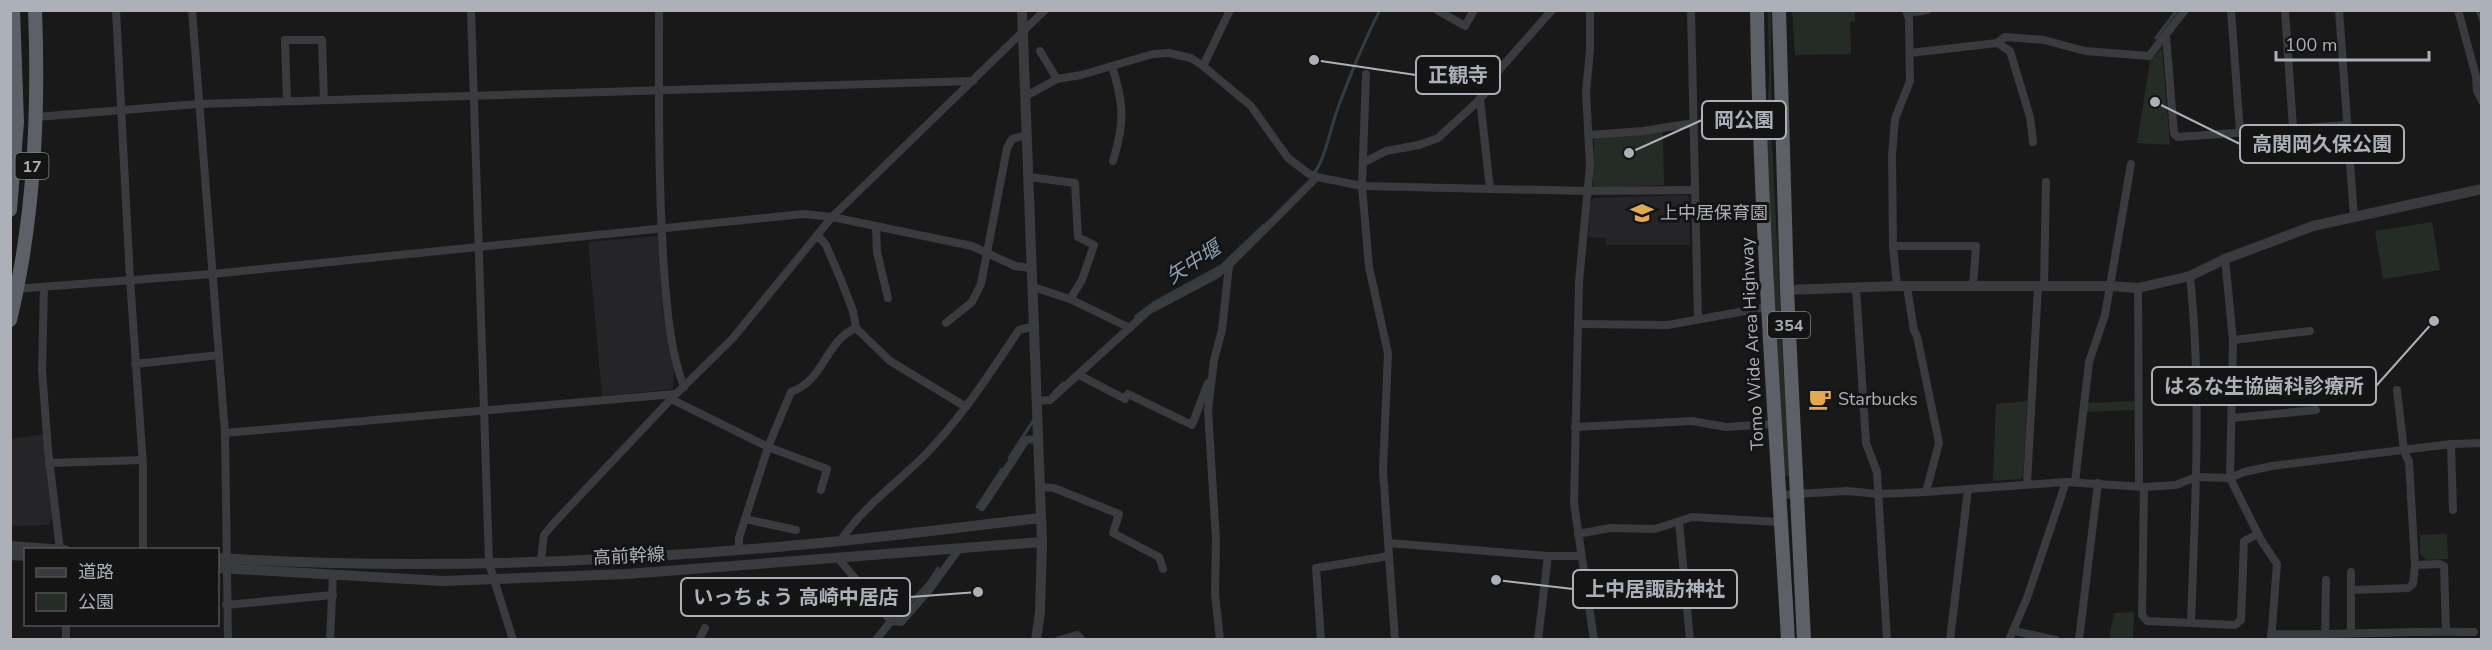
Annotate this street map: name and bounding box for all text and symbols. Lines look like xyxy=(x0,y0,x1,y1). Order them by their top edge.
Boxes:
scale bar xyxy=(2276,24,2429,62)
text: 100 m xyxy=(2285,33,2337,57)
callout: 正観寺 xyxy=(1416,56,1500,94)
text: 正観寺 xyxy=(1428,62,1488,89)
callout: 岡公園 xyxy=(1702,101,1786,139)
text: 岡公園 xyxy=(1714,107,1774,134)
callout: 高関岡久保公園 xyxy=(2240,125,2404,163)
text: 高関岡久保公園 xyxy=(2252,131,2392,158)
road number: 17 xyxy=(15,153,48,179)
school or university icon: 上中居保育園 xyxy=(1629,200,1655,226)
place label: 上中居保育園 xyxy=(1660,201,1768,225)
water label: 矢中堰 xyxy=(1161,233,1229,290)
street label: Tomo Wide Area Highway xyxy=(1734,236,1770,451)
road number: 354 xyxy=(1768,312,1810,338)
callout: はるな生協歯科診療所 xyxy=(2152,367,2376,405)
text: はるな生協歯科診療所 xyxy=(2164,373,2364,400)
cafe icon: Starbucks xyxy=(1807,386,1833,412)
place label: Starbucks xyxy=(1838,387,1918,411)
street label: 高前幹線 xyxy=(592,542,666,570)
legend xyxy=(24,548,219,626)
text: 道路 xyxy=(78,560,114,584)
callout: 上中居諏訪神社 xyxy=(1573,570,1737,608)
text: 上中居諏訪神社 xyxy=(1585,576,1725,603)
callout: いっちょう 高崎中居店 xyxy=(681,578,910,616)
text: いっちょう 高崎中居店 xyxy=(693,584,899,611)
text: 公園 xyxy=(78,590,114,614)

